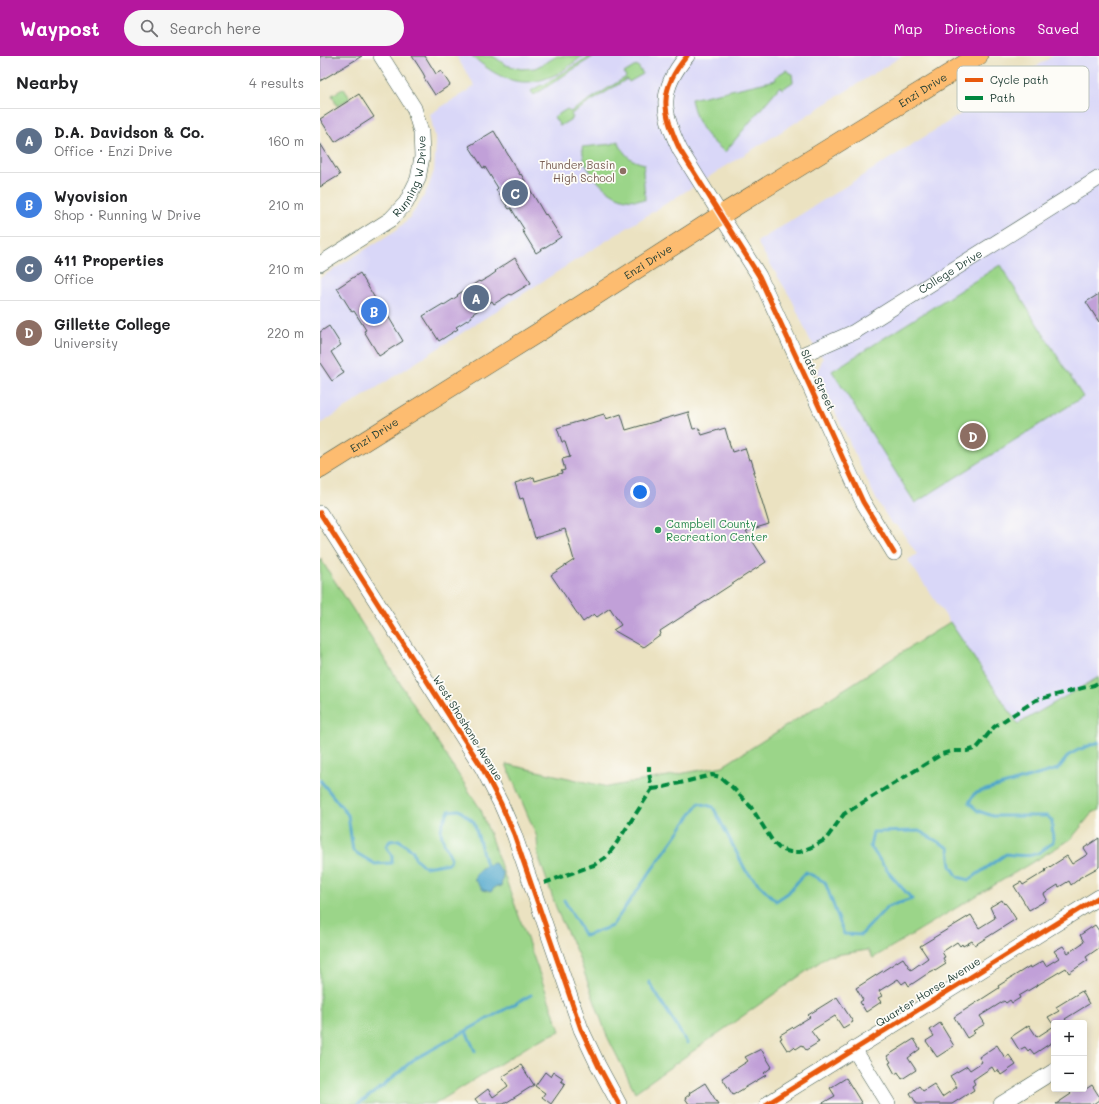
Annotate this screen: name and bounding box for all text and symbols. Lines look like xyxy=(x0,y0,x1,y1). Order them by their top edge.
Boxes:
search box xyxy=(124,10,404,46)
text: Waypost xyxy=(20,16,100,41)
icon: search xyxy=(138,17,160,39)
text: Search here xyxy=(170,18,261,38)
text: Map xyxy=(894,19,922,38)
text: Directions xyxy=(944,19,1015,38)
text: Saved xyxy=(1037,19,1079,38)
legend xyxy=(957,66,1089,112)
street label: Enzi Drive xyxy=(895,69,950,110)
text: Nearby xyxy=(16,71,78,93)
text: Cycle path xyxy=(990,72,1048,87)
text: 4 results xyxy=(249,74,304,91)
text: Path xyxy=(990,90,1015,105)
text: D.A. Davidson & Co. xyxy=(54,122,205,142)
text: A xyxy=(24,132,34,149)
text: 160 m xyxy=(268,132,304,149)
street label: Running W Drive xyxy=(389,135,429,220)
text: Office · Enzi Drive xyxy=(54,142,172,159)
place label: Thunder Basin High School xyxy=(539,157,615,185)
marker: Thunder Basin High School xyxy=(618,166,628,176)
pin: C xyxy=(502,178,528,208)
text: Wyovision xyxy=(54,186,128,206)
text: B xyxy=(25,196,33,213)
text: 210 m xyxy=(268,196,304,213)
text: Shop · Running W Drive xyxy=(54,206,201,223)
street label: Enzi Drive xyxy=(621,240,675,283)
street label: College Drive xyxy=(915,245,985,297)
text: 411 Properties xyxy=(54,250,164,270)
text: C xyxy=(24,260,34,277)
text: 210 m xyxy=(268,260,304,277)
text: Office xyxy=(54,270,94,287)
pin: A xyxy=(463,283,489,313)
pin: B xyxy=(361,296,387,326)
text: Gillette College xyxy=(54,314,170,334)
text: D xyxy=(24,324,34,341)
text: 220 m xyxy=(267,324,304,341)
text: University xyxy=(54,334,118,351)
street label: Slate Street xyxy=(798,347,839,413)
street label: Enzi Drive xyxy=(347,414,401,455)
pin: D xyxy=(960,421,986,451)
your location xyxy=(630,482,650,502)
place label: Campbell County Recreation Center xyxy=(666,516,768,544)
marker: Campbell County Recreation Center xyxy=(653,525,663,535)
street label: West Shoshone Avenue xyxy=(430,672,507,783)
street label: Quarter Horse Avenue xyxy=(872,953,983,1030)
map controls xyxy=(1051,1020,1087,1092)
button: + xyxy=(1051,1020,1087,1056)
button: − xyxy=(1051,1056,1087,1092)

